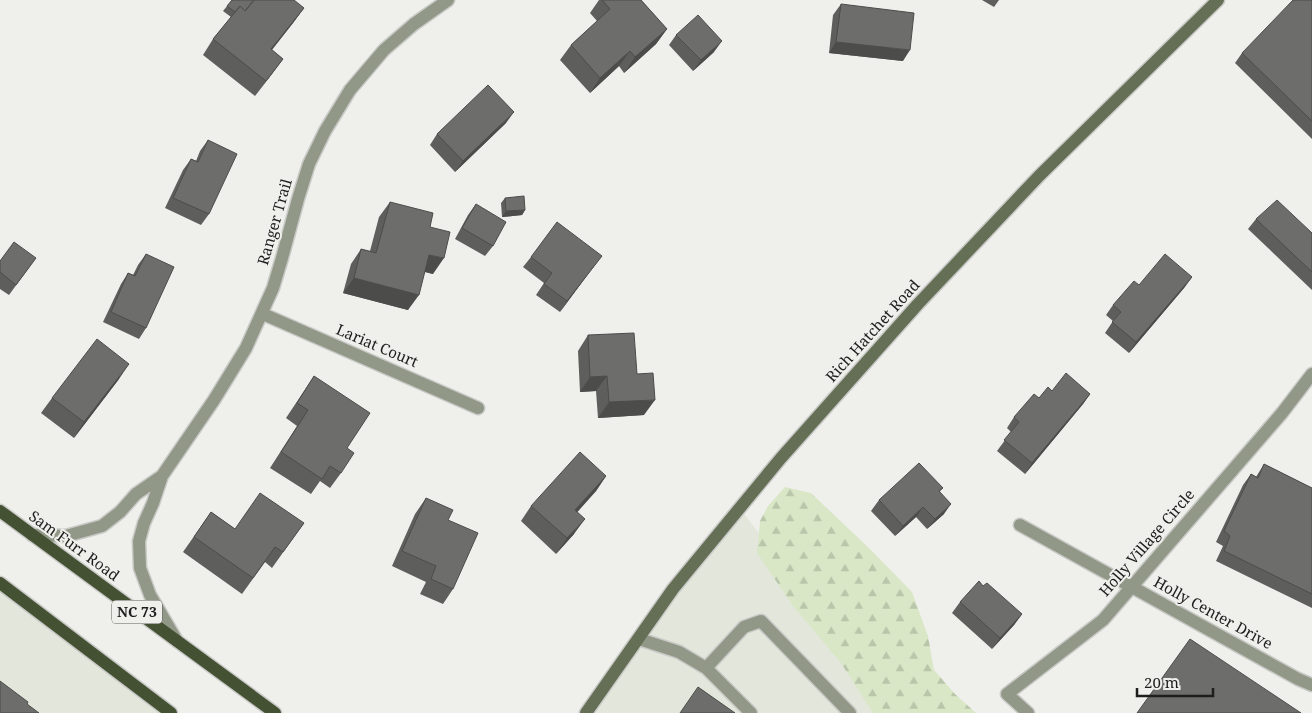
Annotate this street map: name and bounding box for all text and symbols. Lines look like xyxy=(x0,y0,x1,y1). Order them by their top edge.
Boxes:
street label: Ranger Trail xyxy=(252,176,296,267)
street label: Rich Hatchet Road xyxy=(821,275,924,386)
street label: Lariat Court xyxy=(333,319,421,371)
street label: Holly Village Circle xyxy=(1094,484,1198,600)
street label: Sam Furr Road xyxy=(25,506,124,585)
street label: Holly Center Drive xyxy=(1151,571,1276,653)
road number: NC 73 xyxy=(112,600,162,624)
scale bar xyxy=(1137,666,1213,698)
text: 20 m xyxy=(1144,672,1179,692)

